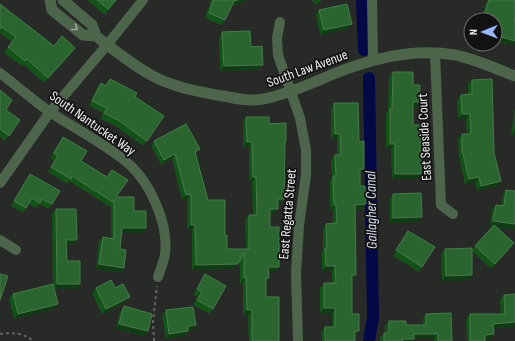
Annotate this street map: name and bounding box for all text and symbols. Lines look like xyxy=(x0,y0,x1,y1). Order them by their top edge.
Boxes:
north arrow xyxy=(463,12,503,52)
one-way arrow xyxy=(70,23,77,30)
text: N xyxy=(467,29,480,35)
street label: South Law Avenue xyxy=(264,46,350,91)
street label: South Nantucket Way xyxy=(46,87,139,160)
street label: East Seaside Court xyxy=(414,93,435,181)
street label: East Regatta Street xyxy=(275,168,300,260)
water label: Gallagher Canal xyxy=(361,170,382,249)

